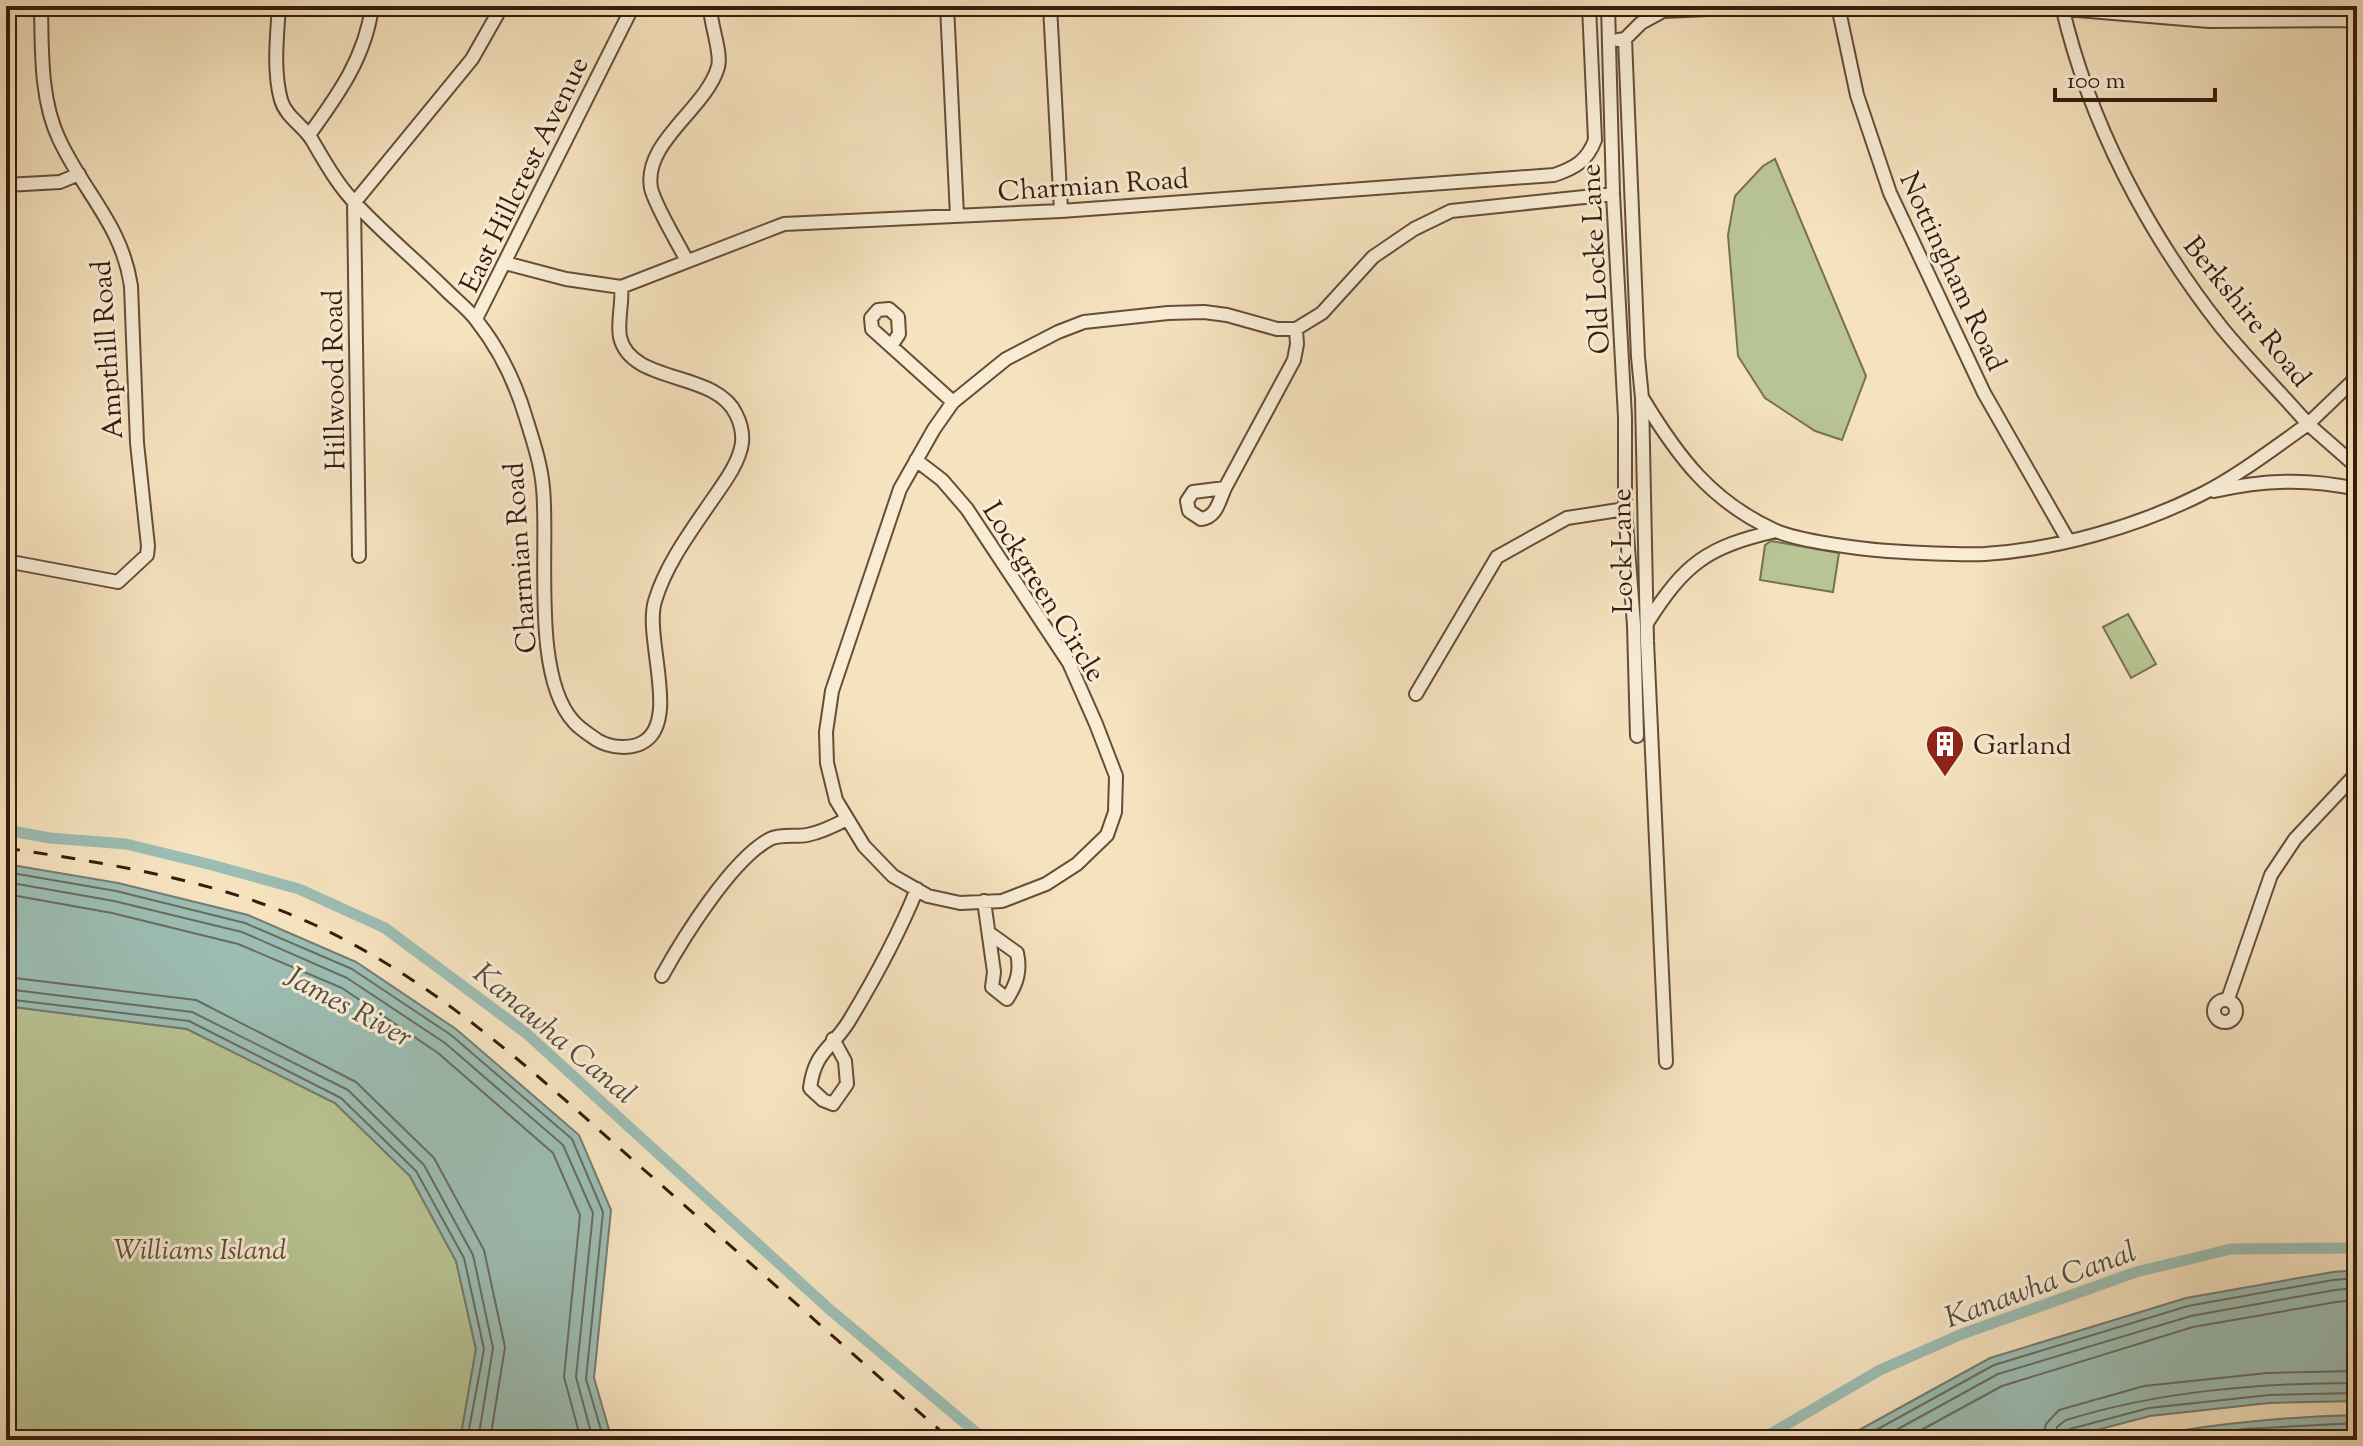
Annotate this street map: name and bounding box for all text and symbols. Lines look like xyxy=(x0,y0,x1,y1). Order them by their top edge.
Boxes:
street label: East Hillcrest Avenue xyxy=(451,51,600,300)
scale bar xyxy=(2055,52,2215,102)
text: 100 m xyxy=(2067,65,2125,99)
street label: Charmian Road xyxy=(996,160,1190,214)
street label: Old Locke Lane xyxy=(1572,163,1622,355)
street label: Nottingham Road xyxy=(1888,166,2015,379)
street label: Berkshire Road xyxy=(2172,229,2319,397)
street label: Ampthill Road xyxy=(83,259,135,441)
street label: Hillwood Road xyxy=(314,289,358,471)
street label: Charmian Road xyxy=(495,461,549,655)
street label: Lock Lane xyxy=(1603,488,1645,614)
street label: Lockgreen Circle xyxy=(971,495,1114,690)
building icon: Garland xyxy=(1924,723,1966,778)
place label: Garland xyxy=(1973,727,2072,767)
water label: Kanawha Canal xyxy=(463,954,644,1116)
water label: James River xyxy=(275,956,420,1060)
park label: Williams Island xyxy=(114,1232,286,1272)
water label: Kanawha Canal xyxy=(1939,1232,2143,1341)

